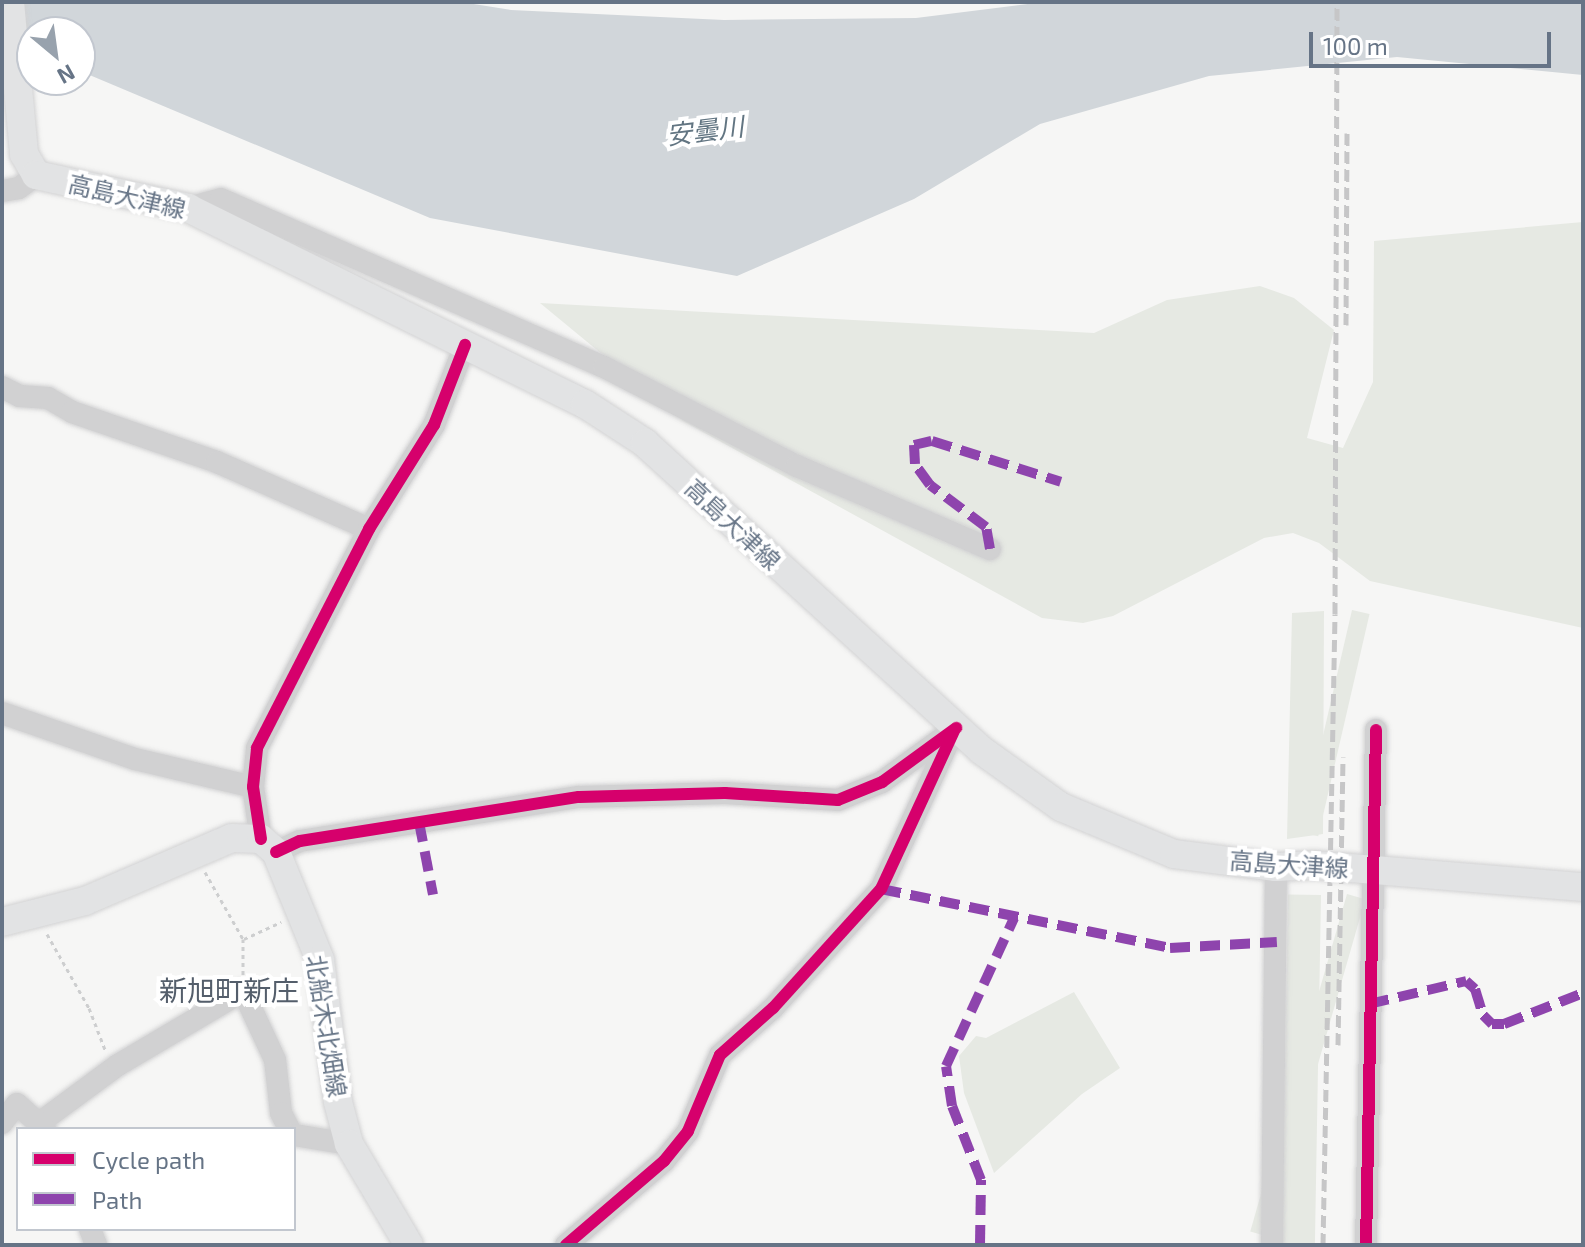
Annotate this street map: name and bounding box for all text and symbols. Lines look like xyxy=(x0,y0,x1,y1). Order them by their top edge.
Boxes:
north arrow xyxy=(16,16,96,96)
scale bar xyxy=(1313,16,1555,66)
text: 100 m xyxy=(1323,31,1388,60)
text: N xyxy=(53,60,80,90)
water label: 安曇川 xyxy=(664,110,746,150)
street label: 高島大津線 xyxy=(65,168,189,224)
street label: 高島大津線 xyxy=(679,473,787,575)
street label: 高島大津線 xyxy=(1228,845,1350,883)
street label: 北船木北畑線 xyxy=(302,953,352,1099)
district label: 新旭町新庄 xyxy=(159,973,299,1007)
legend xyxy=(16,1127,296,1231)
text: Cycle path xyxy=(92,1145,205,1174)
text: Path xyxy=(92,1185,142,1214)

